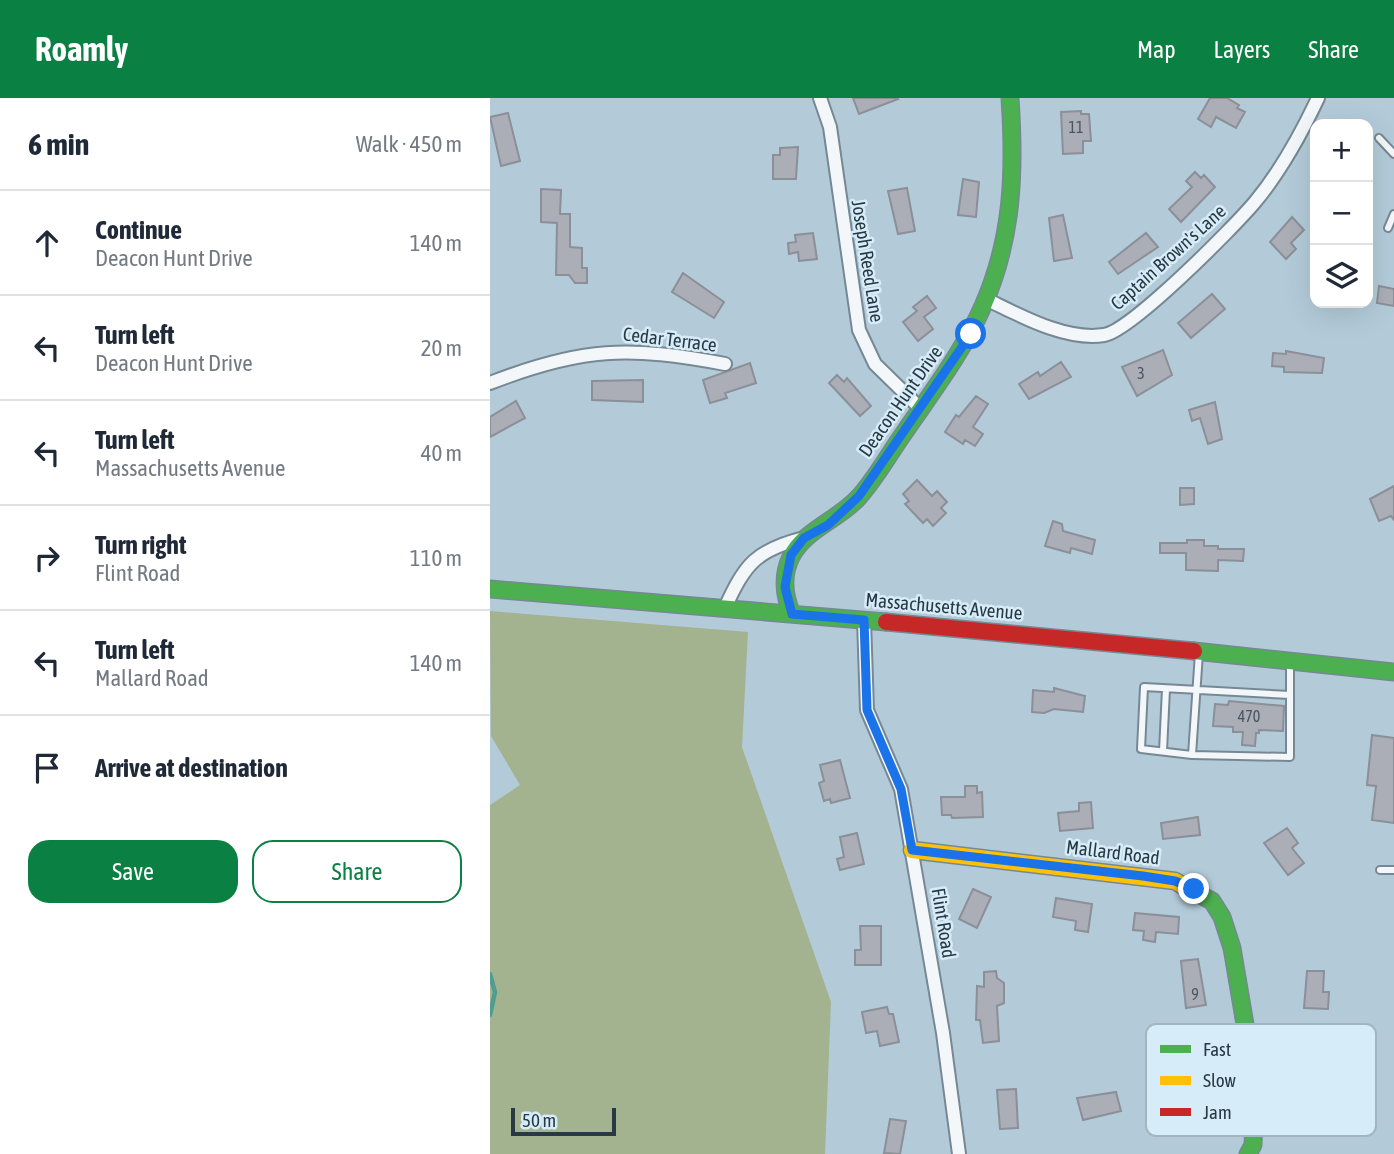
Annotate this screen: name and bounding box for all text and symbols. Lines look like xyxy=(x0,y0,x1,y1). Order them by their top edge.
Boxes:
text: Roamly xyxy=(35,30,128,68)
text: Map xyxy=(1137,36,1176,63)
text: Layers xyxy=(1214,36,1270,63)
text: Share xyxy=(1308,36,1359,63)
house number: 11 xyxy=(1068,118,1084,136)
map controls xyxy=(1310,119,1373,308)
button: + xyxy=(1310,119,1373,182)
text: 6 min xyxy=(28,127,89,161)
text: Walk · 450 m xyxy=(356,131,462,157)
button: − xyxy=(1310,182,1373,245)
street label: Joseph Reed Lane xyxy=(847,198,889,324)
street label: Captain Brown's Lane xyxy=(1106,200,1230,314)
text: Continue xyxy=(95,215,182,245)
icon: ahead xyxy=(28,224,66,262)
text: 140 m xyxy=(410,230,462,256)
text: Deacon Hunt Drive xyxy=(95,245,253,271)
button: layers xyxy=(1310,245,1373,308)
route start xyxy=(955,318,986,349)
text: Turn left xyxy=(95,320,175,350)
street label: Cedar Terrace xyxy=(622,322,718,356)
icon: left xyxy=(28,329,66,367)
text: 20 m xyxy=(421,335,462,361)
street label: Deacon Hunt Drive xyxy=(854,341,946,461)
text: Deacon Hunt Drive xyxy=(95,350,253,376)
house number: 3 xyxy=(1137,364,1145,382)
text: Turn left xyxy=(95,425,175,455)
icon: left xyxy=(28,434,66,472)
text: 40 m xyxy=(421,440,462,466)
text: Massachusetts Avenue xyxy=(95,455,286,481)
text: Turn right xyxy=(95,530,186,560)
icon: right xyxy=(28,539,66,577)
text: 110 m xyxy=(410,545,462,571)
text: Flint Road xyxy=(95,560,181,586)
street label: Massachusetts Avenue xyxy=(865,588,1023,624)
text: Turn left xyxy=(95,635,175,665)
icon: left xyxy=(28,644,66,682)
text: 140 m xyxy=(410,650,462,676)
text: Mallard Road xyxy=(95,665,209,691)
house number: 470 xyxy=(1238,707,1260,725)
icon: arrive xyxy=(28,749,66,787)
text: Arrive at destination xyxy=(95,753,288,783)
street label: Mallard Road xyxy=(1065,835,1161,869)
button: Save xyxy=(28,840,238,903)
button: Share xyxy=(252,840,462,903)
route end xyxy=(1178,873,1209,904)
street label: Flint Road xyxy=(928,886,960,960)
house number: 9 xyxy=(1191,985,1199,1003)
legend xyxy=(1146,1024,1376,1136)
text: Fast xyxy=(1203,1038,1231,1060)
text: Slow xyxy=(1203,1069,1237,1091)
text: Jam xyxy=(1203,1101,1232,1123)
scale bar xyxy=(511,1105,616,1137)
text: 50 m xyxy=(522,1109,556,1131)

